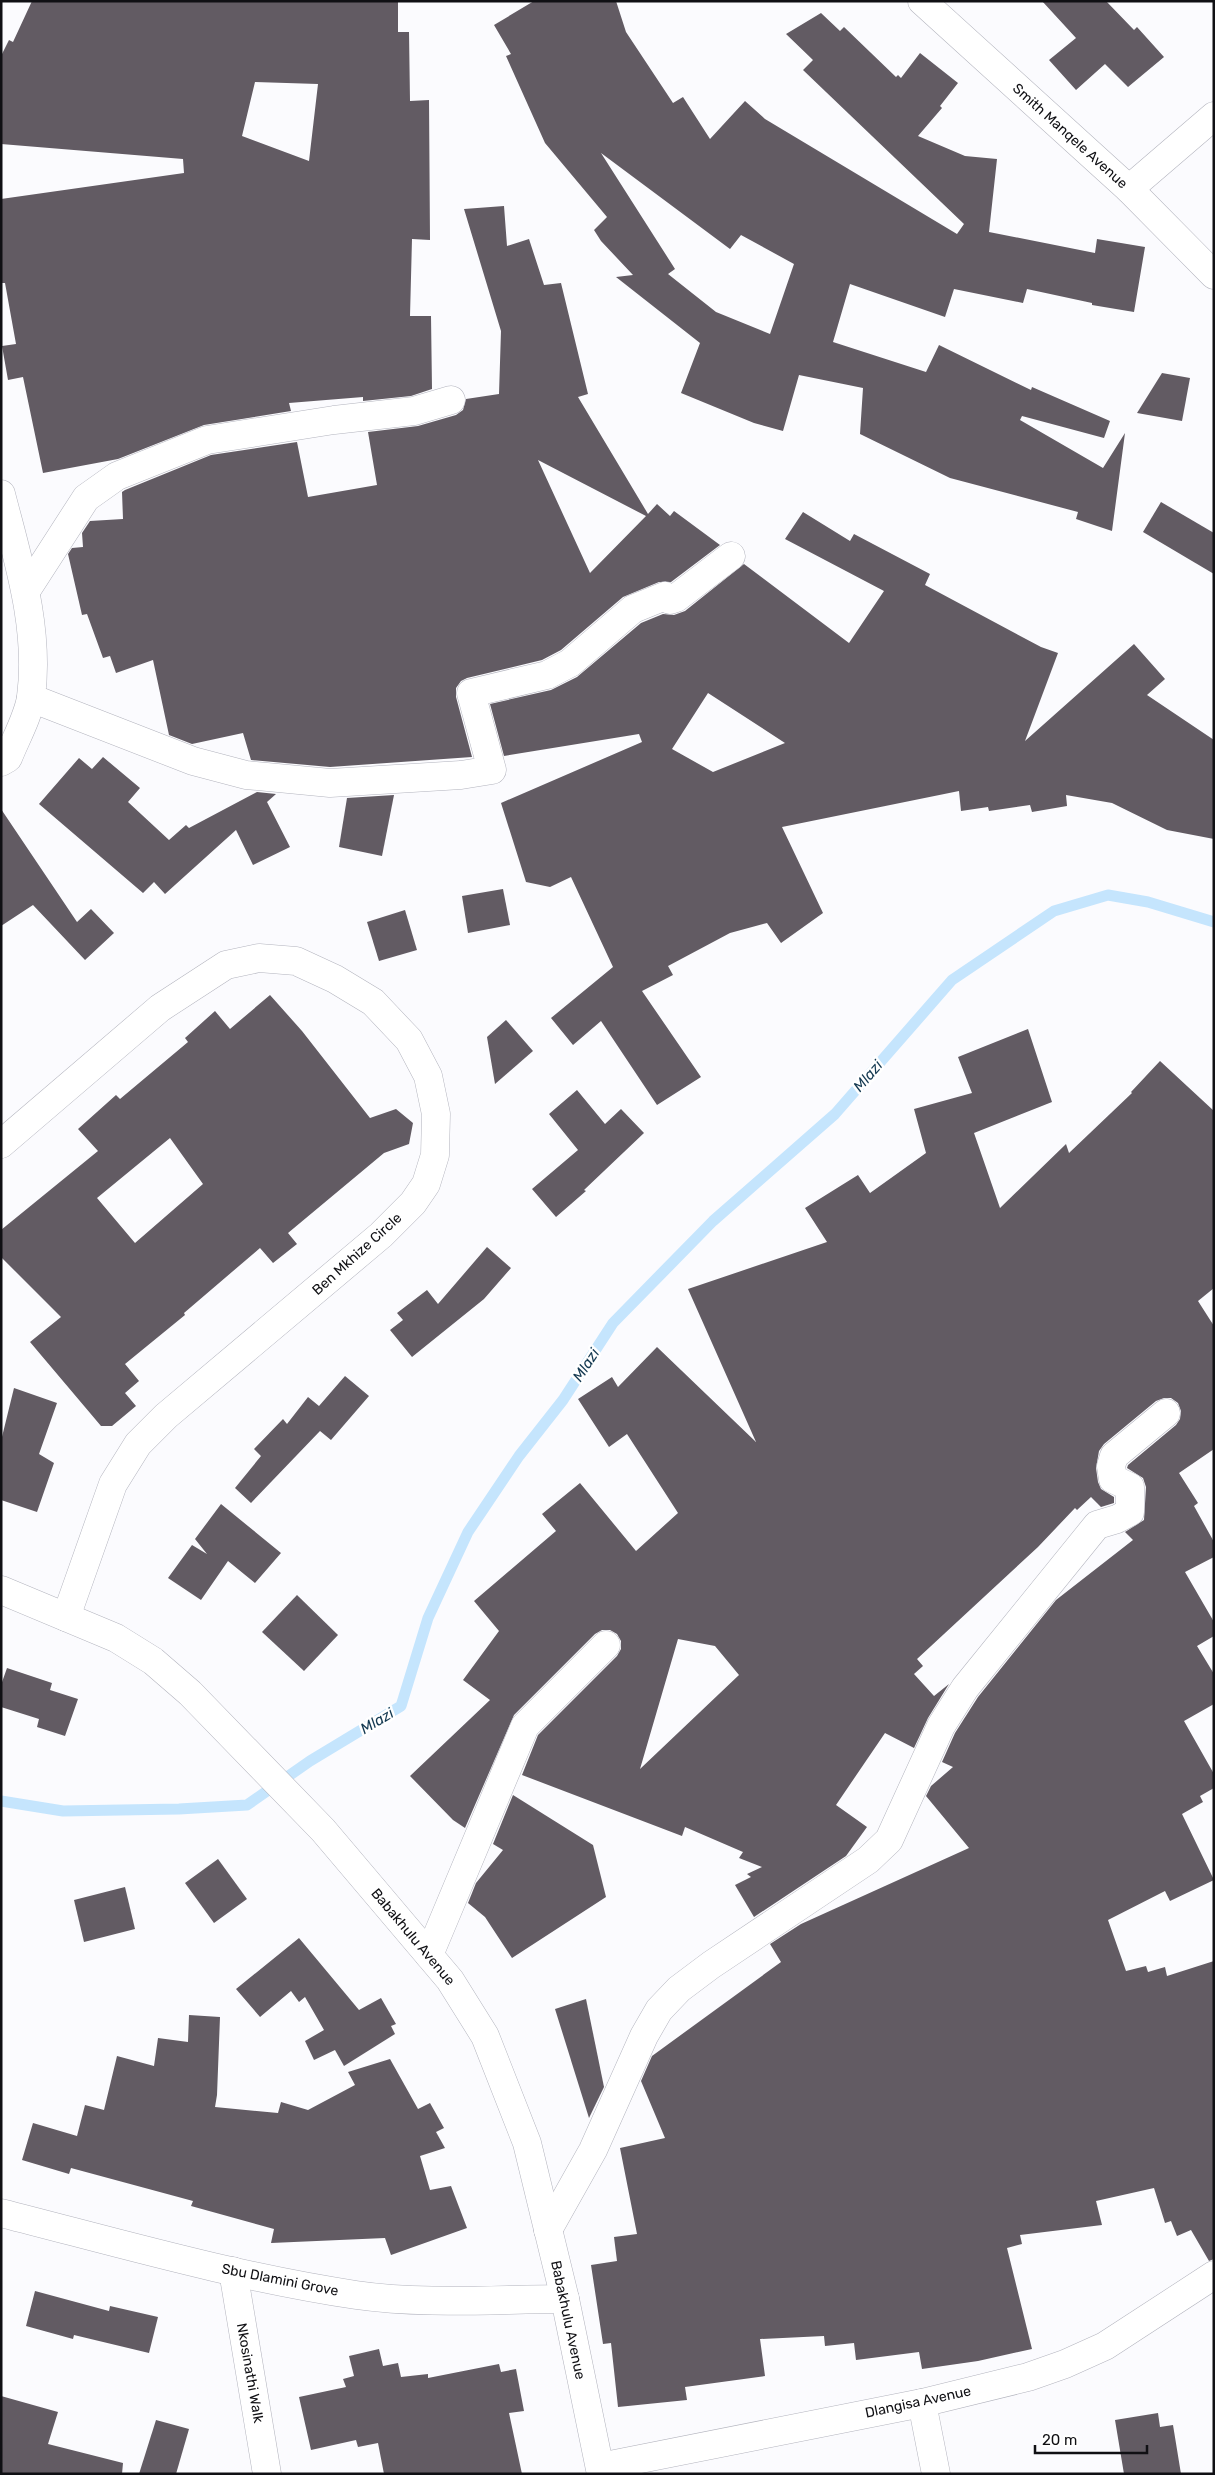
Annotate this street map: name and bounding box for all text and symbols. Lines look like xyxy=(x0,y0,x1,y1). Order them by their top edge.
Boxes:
street label: Smith Manqele Avenue xyxy=(1009,80,1131,192)
water label: Mlazi xyxy=(850,1056,887,1095)
street label: Ben Mkhize Circle xyxy=(309,1209,405,1299)
water label: Mlazi xyxy=(569,1345,603,1385)
water label: Mlazi xyxy=(357,1704,397,1738)
street label: Babakhulu Avenue xyxy=(368,1885,459,1989)
street label: Babakhulu Avenue xyxy=(547,2259,589,2381)
street label: Sbu Dlamini Grove xyxy=(220,2260,340,2300)
street label: Nkosinathi Walk xyxy=(233,2322,267,2425)
street label: Dlangisa Avenue xyxy=(863,2382,973,2422)
scale bar xyxy=(1035,2422,1148,2454)
text: 20 m xyxy=(1042,2431,1077,2449)

